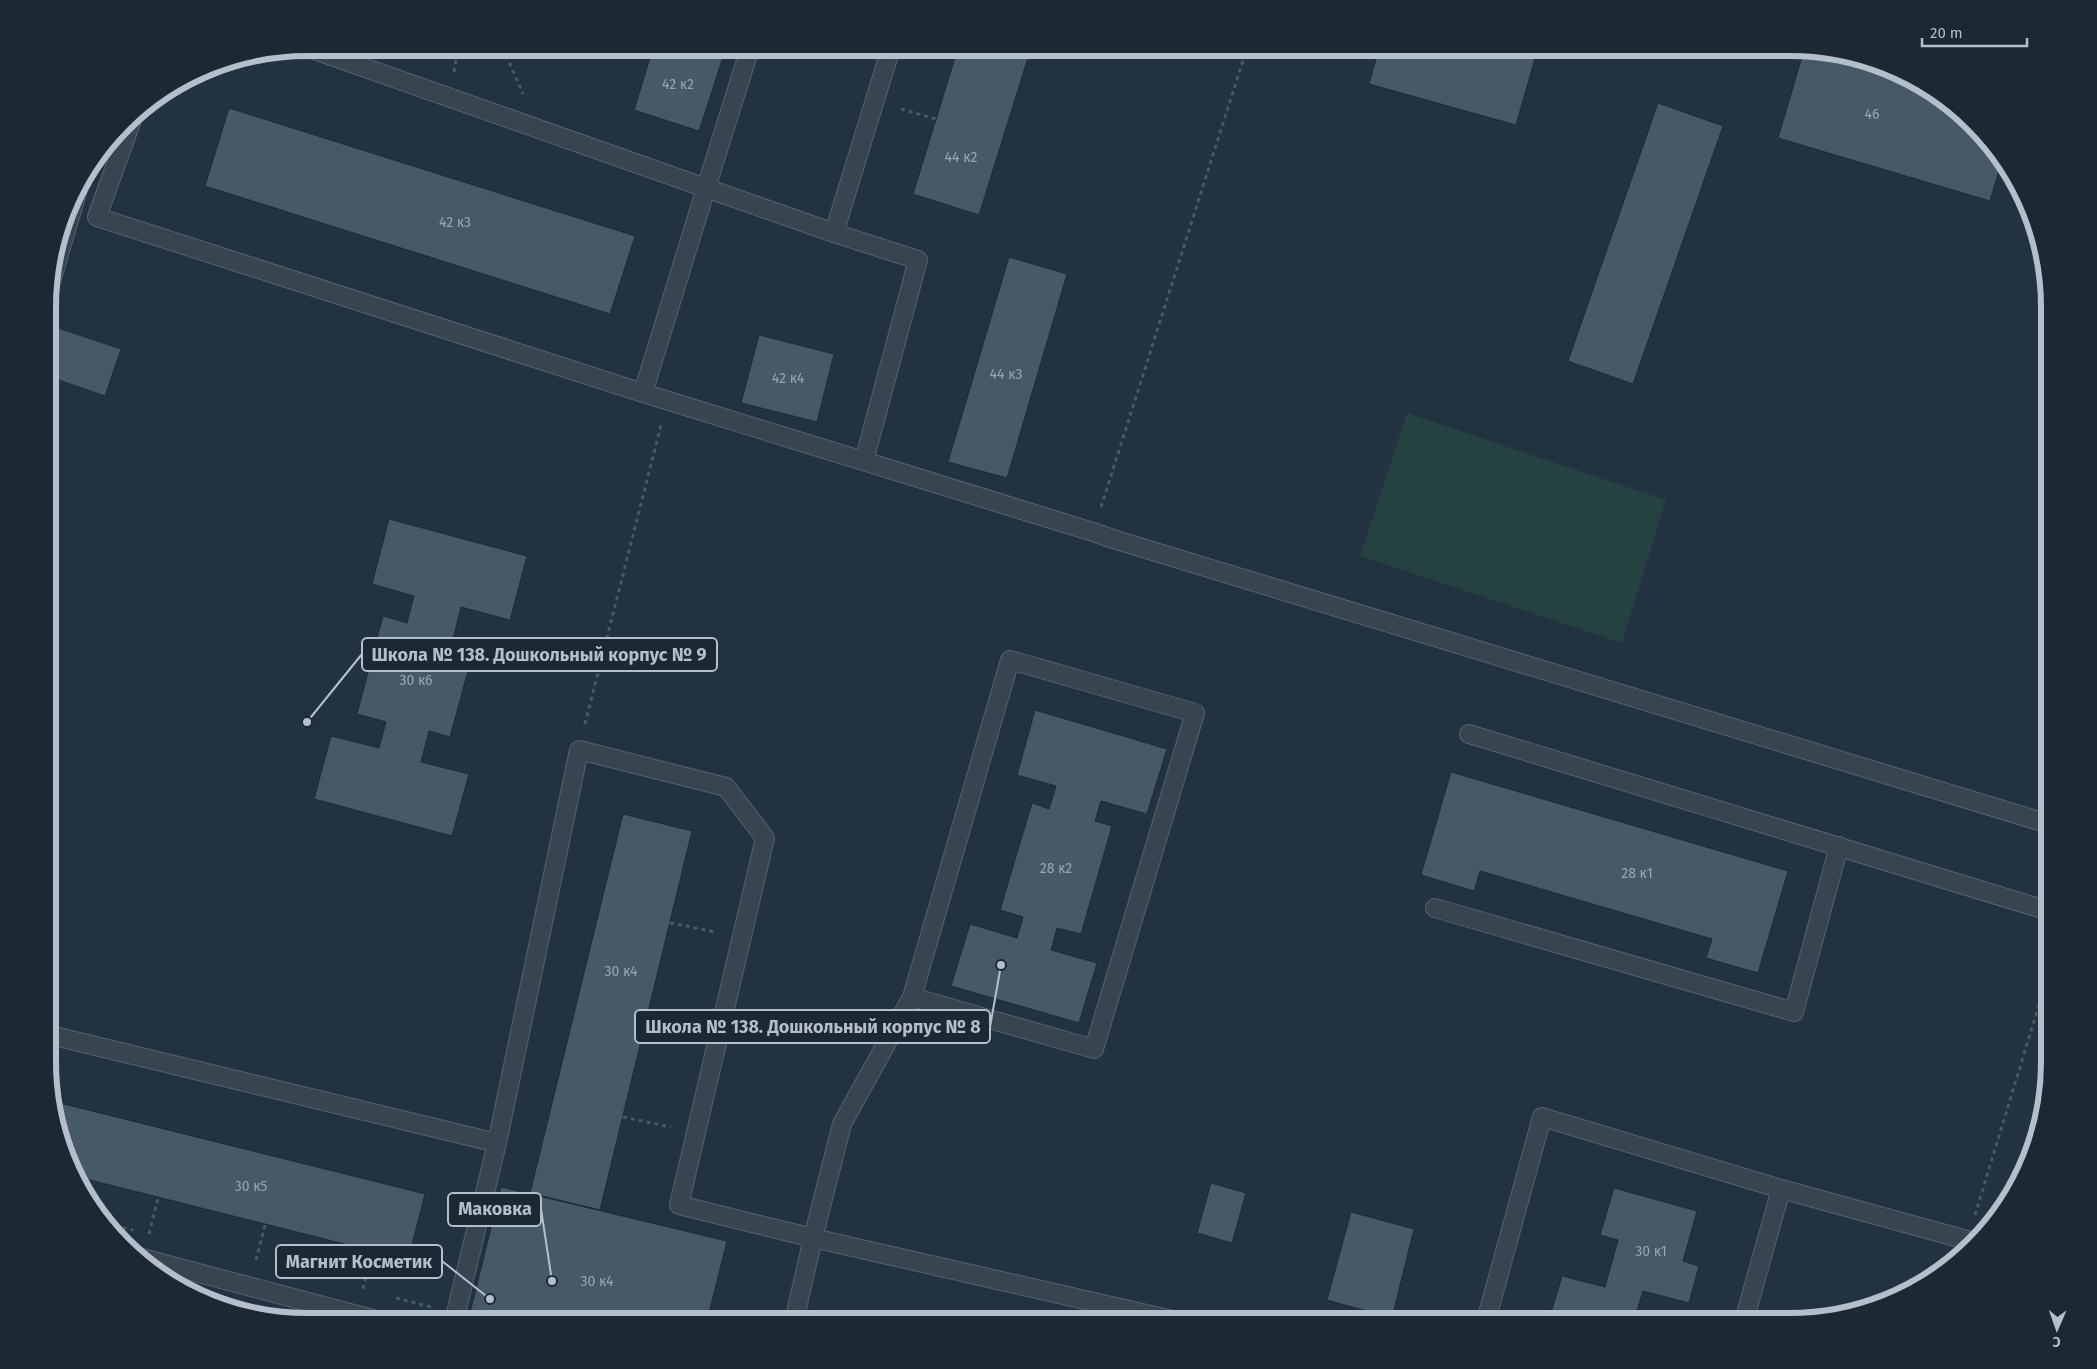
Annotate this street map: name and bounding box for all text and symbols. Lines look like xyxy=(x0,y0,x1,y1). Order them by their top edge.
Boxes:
scale bar xyxy=(1922,15,2027,47)
text: 20 m xyxy=(1930,24,1963,42)
house number: 42 к2 xyxy=(662,76,694,93)
house number: 46 xyxy=(1865,106,1879,123)
house number: 44 к2 xyxy=(945,149,977,166)
house number: 42 к3 xyxy=(439,214,471,231)
house number: 44 к3 xyxy=(990,366,1022,383)
house number: 42 к4 xyxy=(772,370,805,387)
callout: Школа № 138. Дошкольный корпус № 9 xyxy=(362,638,717,671)
text: Школа № 138. Дошкольный корпус № 9 xyxy=(371,644,707,666)
house number: 30 к6 xyxy=(399,672,433,689)
house number: 28 к2 xyxy=(1040,860,1072,877)
house number: 28 к1 xyxy=(1621,865,1653,882)
house number: 30 к4 xyxy=(604,963,638,980)
callout: Школа № 138. Дошкольный корпус № 8 xyxy=(635,1010,990,1043)
text: Школа № 138. Дошкольный корпус № 8 xyxy=(645,1016,981,1038)
house number: 30 к5 xyxy=(235,1178,267,1195)
callout: Маковка xyxy=(448,1193,541,1226)
text: Маковка xyxy=(458,1198,532,1220)
house number: 30 к1 xyxy=(1635,1243,1667,1260)
callout: Магнит Косметик xyxy=(276,1245,442,1278)
text: Магнит Косметик xyxy=(286,1251,432,1273)
house number: 30 к4 xyxy=(580,1273,614,1290)
north arrow xyxy=(2032,1304,2082,1354)
text: С xyxy=(2052,1333,2061,1350)

